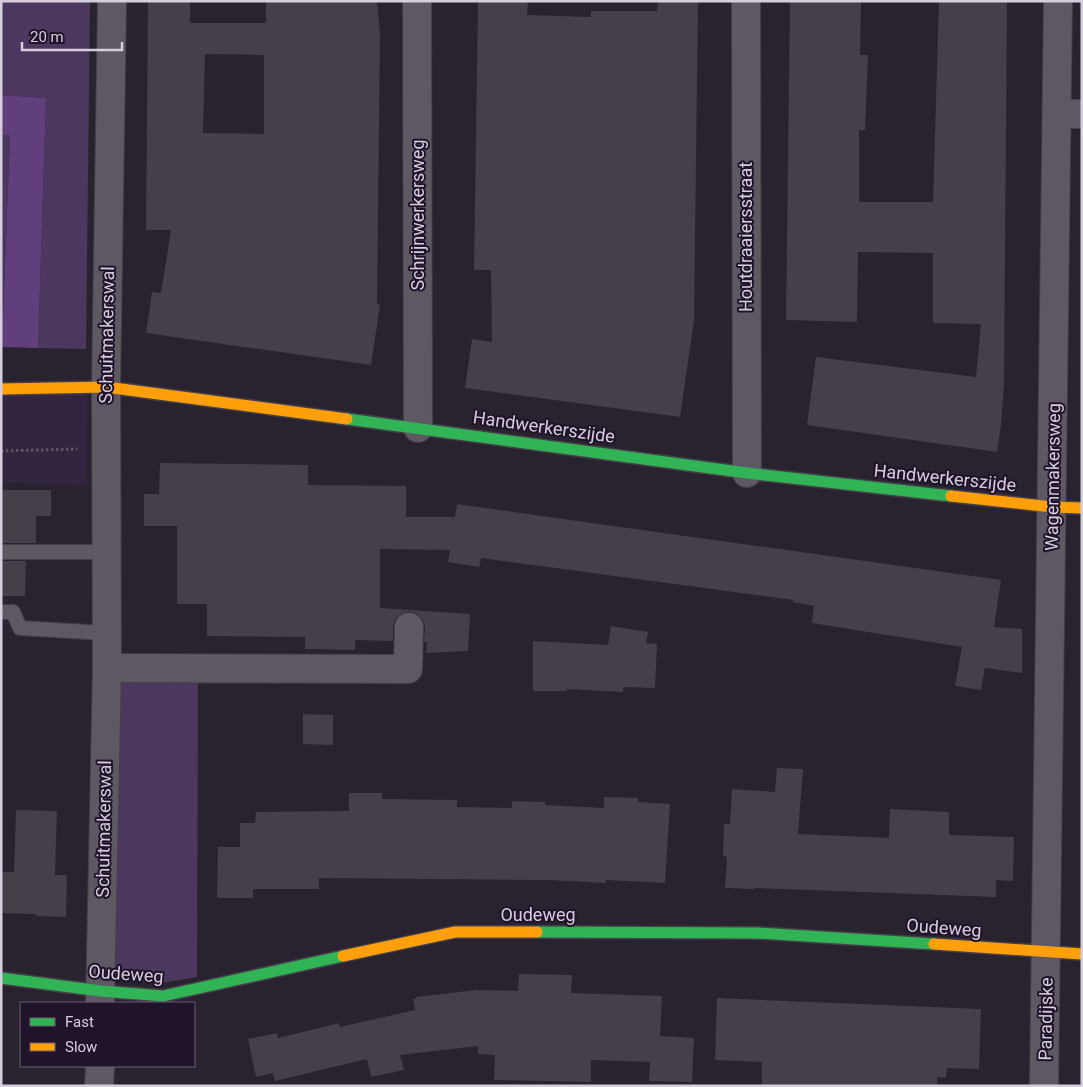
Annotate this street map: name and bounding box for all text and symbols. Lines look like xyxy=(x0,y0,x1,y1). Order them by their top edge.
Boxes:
scale bar xyxy=(22,20,122,52)
text: 20 m xyxy=(30,28,64,46)
street label: Schrijnwerkersweg xyxy=(407,140,428,290)
street label: Houtdraaiersstraat xyxy=(735,162,756,312)
street label: Schuitmakerswal xyxy=(95,266,118,404)
street label: Wagenmakersweg xyxy=(1041,403,1064,551)
street label: Handwerkerszijde xyxy=(472,406,616,447)
street label: Handwerkerszijde xyxy=(873,460,1017,495)
street label: Schuitmakerswal xyxy=(92,760,115,898)
street label: Oudeweg xyxy=(500,904,576,925)
street label: Oudeweg xyxy=(906,914,982,941)
street label: Oudeweg xyxy=(88,960,164,987)
street label: Paradijske xyxy=(1034,977,1057,1061)
legend xyxy=(20,1002,195,1067)
text: Fast xyxy=(65,1013,94,1031)
text: Slow xyxy=(65,1038,97,1056)

